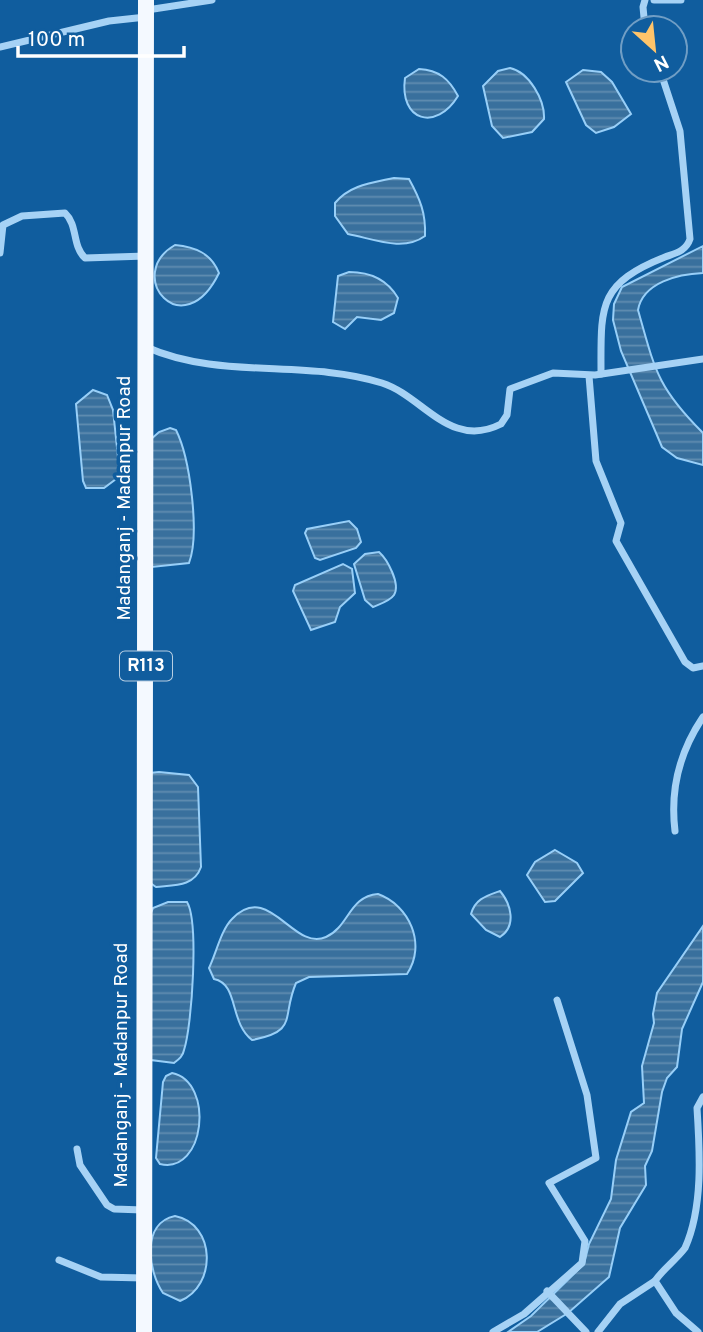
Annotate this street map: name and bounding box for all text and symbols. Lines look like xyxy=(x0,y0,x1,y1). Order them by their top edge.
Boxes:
scale bar xyxy=(18,14,184,58)
north arrow xyxy=(619,14,689,84)
text: 100 m xyxy=(28,27,85,54)
text: N xyxy=(649,49,672,76)
street label: Madanganj - Madanpur Road xyxy=(113,376,137,620)
road number: R113 xyxy=(120,652,172,680)
street label: Madanganj - Madanpur Road xyxy=(110,943,134,1187)

